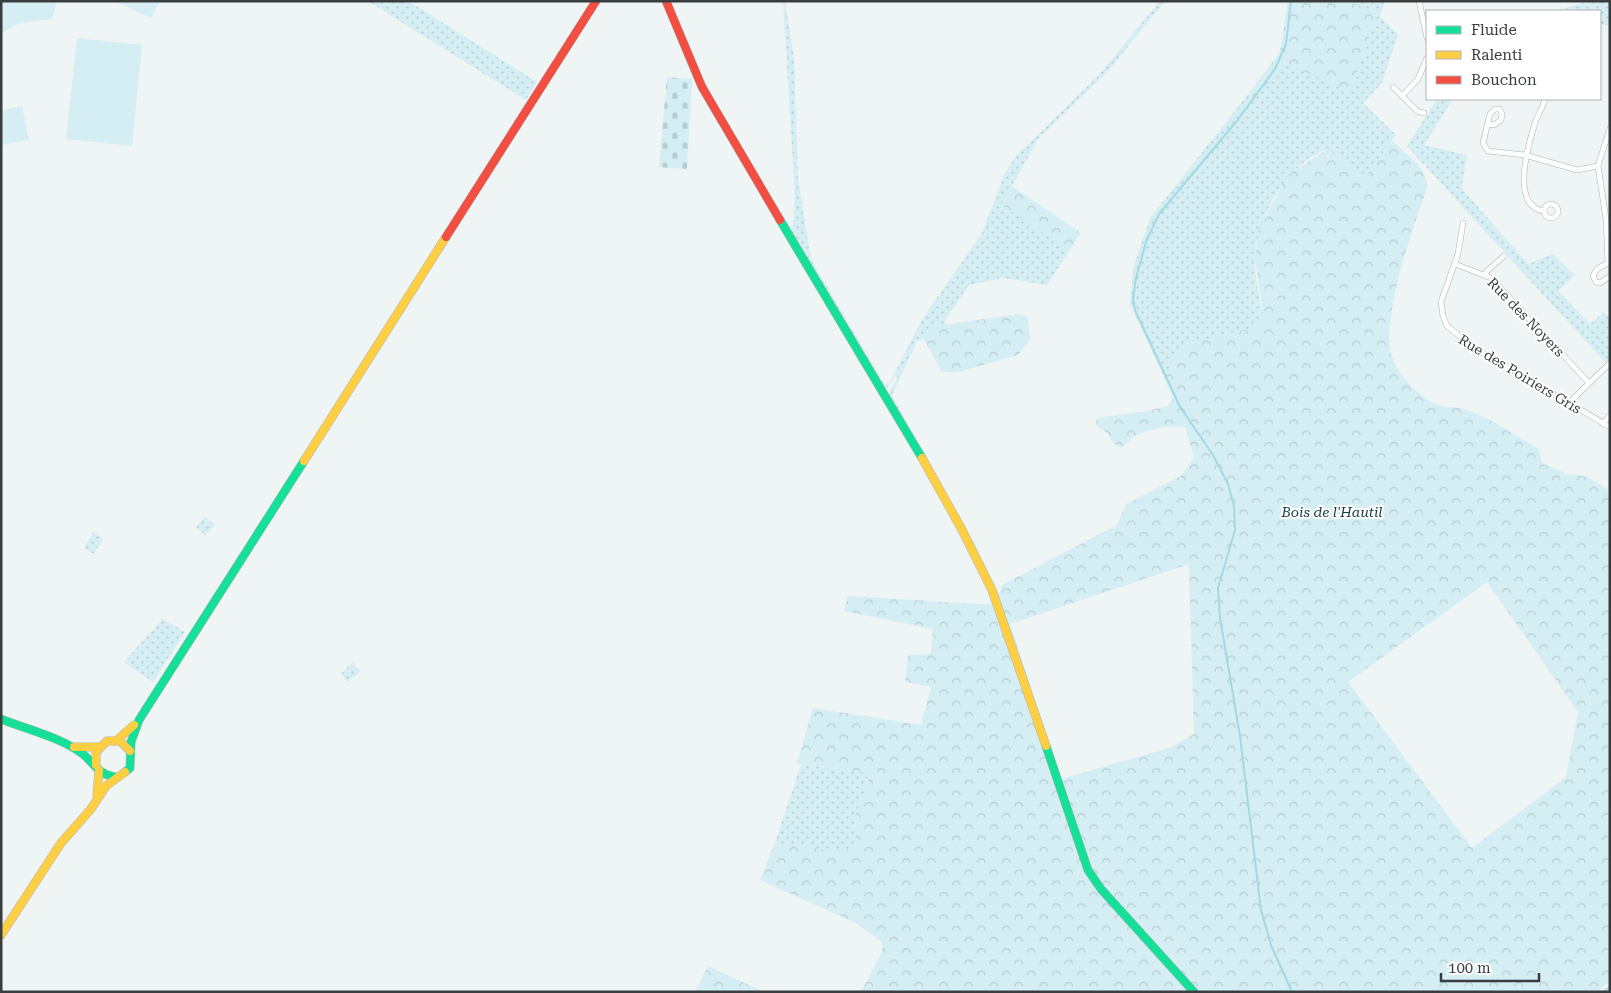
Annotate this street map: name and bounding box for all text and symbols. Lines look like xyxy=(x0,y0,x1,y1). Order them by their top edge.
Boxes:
legend xyxy=(1426,10,1601,100)
text: Fluide xyxy=(1471,21,1517,39)
text: Ralenti xyxy=(1471,46,1523,64)
text: Bouchon xyxy=(1471,71,1537,89)
street label: Rue des Noyers xyxy=(1484,274,1568,360)
street label: Rue des Poiriers Gris xyxy=(1456,331,1584,417)
park label: Bois de l'Hautil xyxy=(1280,504,1383,520)
scale bar xyxy=(1441,950,1538,982)
text: 100 m xyxy=(1448,959,1491,977)

